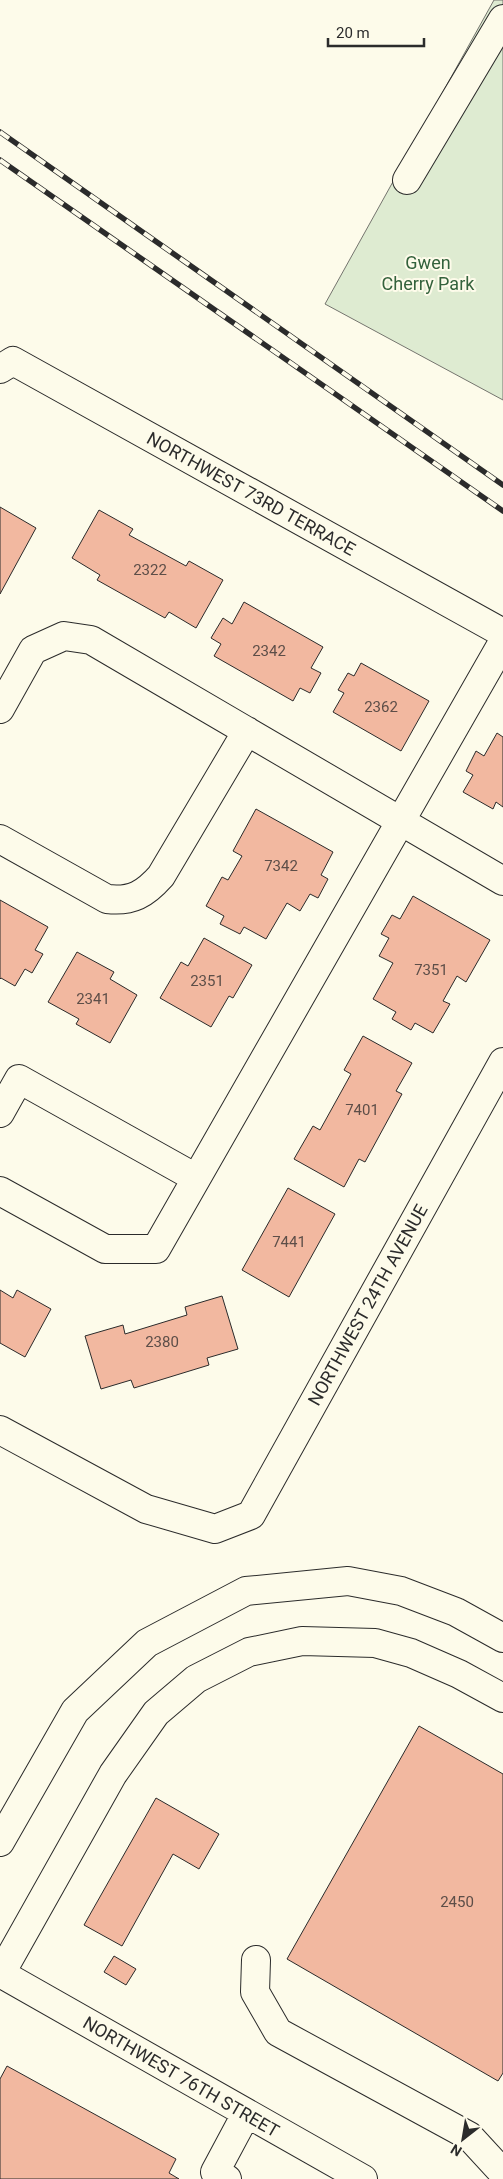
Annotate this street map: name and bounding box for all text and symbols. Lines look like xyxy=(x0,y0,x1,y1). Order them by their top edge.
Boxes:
scale bar xyxy=(328,15,424,47)
text: 20 m xyxy=(336,24,370,42)
park label: Gwen Cherry Park xyxy=(382,252,475,294)
street label: NORTHWEST 73RD TERRACE xyxy=(143,427,359,560)
house number: 2322 xyxy=(133,561,167,579)
house number: 2342 xyxy=(252,642,286,660)
house number: 2362 xyxy=(364,698,398,716)
house number: 7342 xyxy=(264,857,298,875)
house number: 7351 xyxy=(414,961,448,979)
house number: 2351 xyxy=(190,972,224,990)
house number: 2341 xyxy=(76,990,110,1008)
house number: 7401 xyxy=(345,1101,379,1119)
street label: NORTHWEST 24TH AVENUE xyxy=(303,1201,432,1409)
house number: 7441 xyxy=(272,1233,306,1251)
house number: 2380 xyxy=(145,1333,179,1351)
house number: 2450 xyxy=(440,1893,474,1911)
street label: NORTHWEST 76TH STREET xyxy=(79,2012,283,2142)
north arrow xyxy=(438,2114,488,2164)
text: N xyxy=(448,2141,465,2160)

